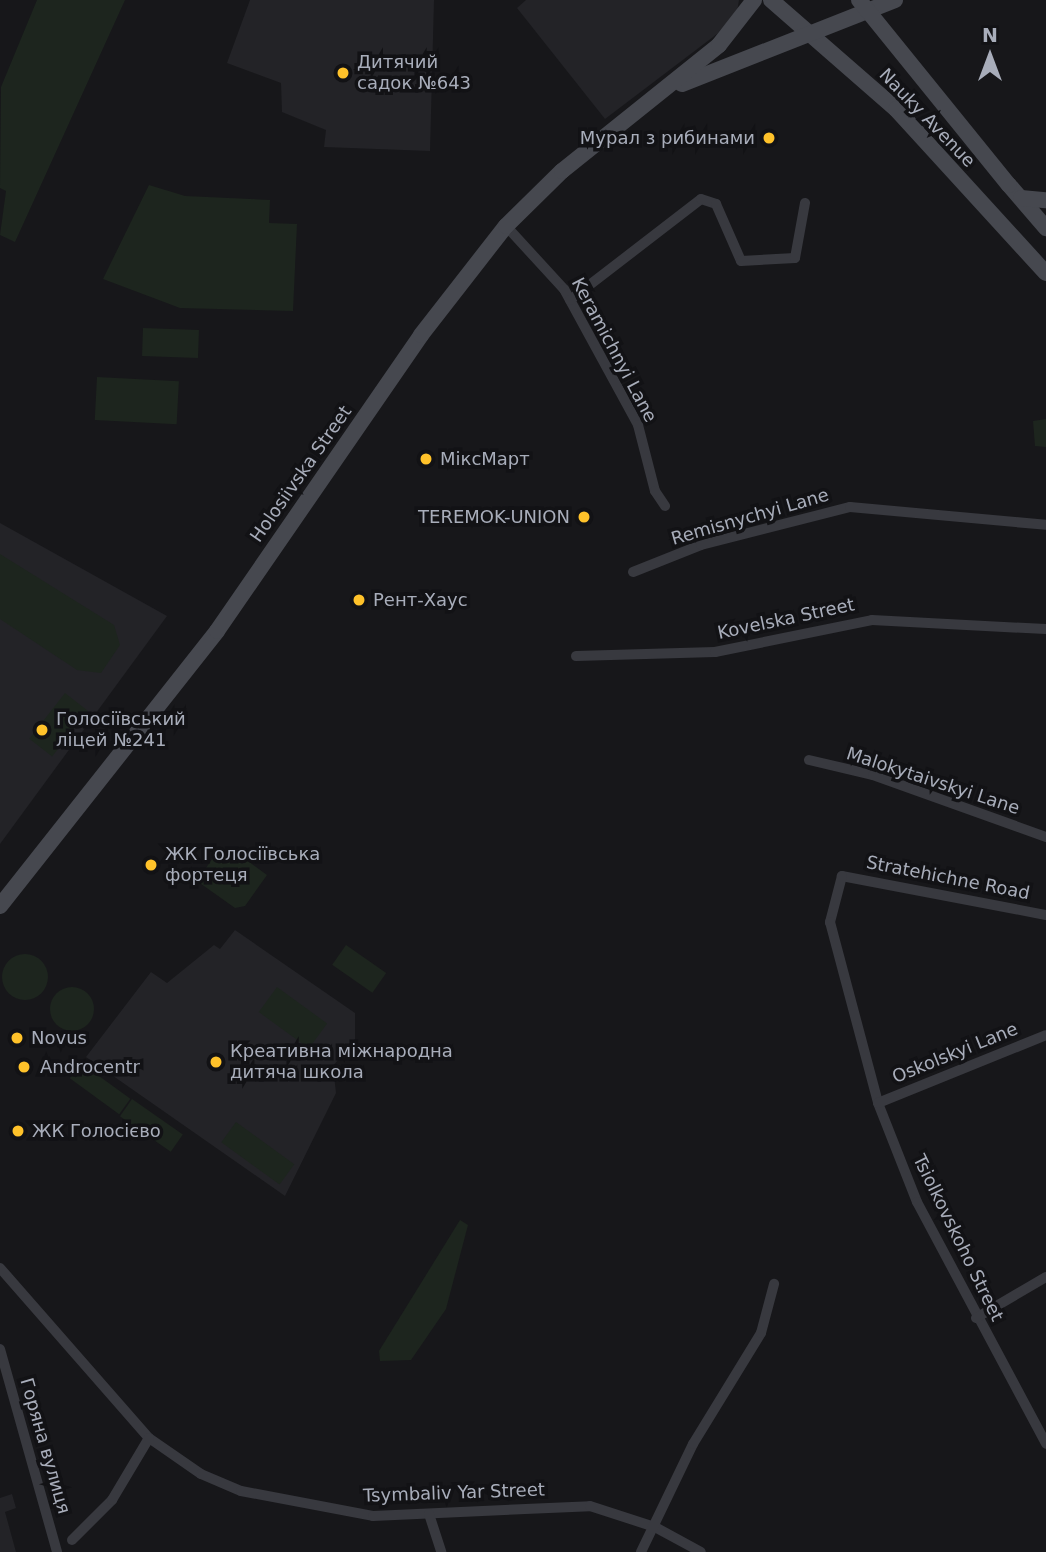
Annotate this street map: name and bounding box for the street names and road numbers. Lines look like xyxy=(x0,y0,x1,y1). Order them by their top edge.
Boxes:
street label: Nauky Avenue xyxy=(874,64,980,172)
street label: Keramichnyi Lane xyxy=(567,274,661,426)
street label: Holosiivska Street xyxy=(246,402,356,546)
street label: Remisnychyi Lane xyxy=(669,484,831,550)
street label: Kovelska Street xyxy=(715,594,857,644)
street label: Malokytaivskyi Lane xyxy=(844,743,1022,819)
street label: Stratehichne Road xyxy=(864,852,1032,904)
street label: Oskolskyi Lane xyxy=(889,1018,1021,1088)
street label: Tsiolkovskoho Street xyxy=(908,1151,1008,1325)
street label: Горяна вулиця xyxy=(15,1376,75,1516)
street label: Tsymbaliv Yar Street xyxy=(363,1479,545,1507)

